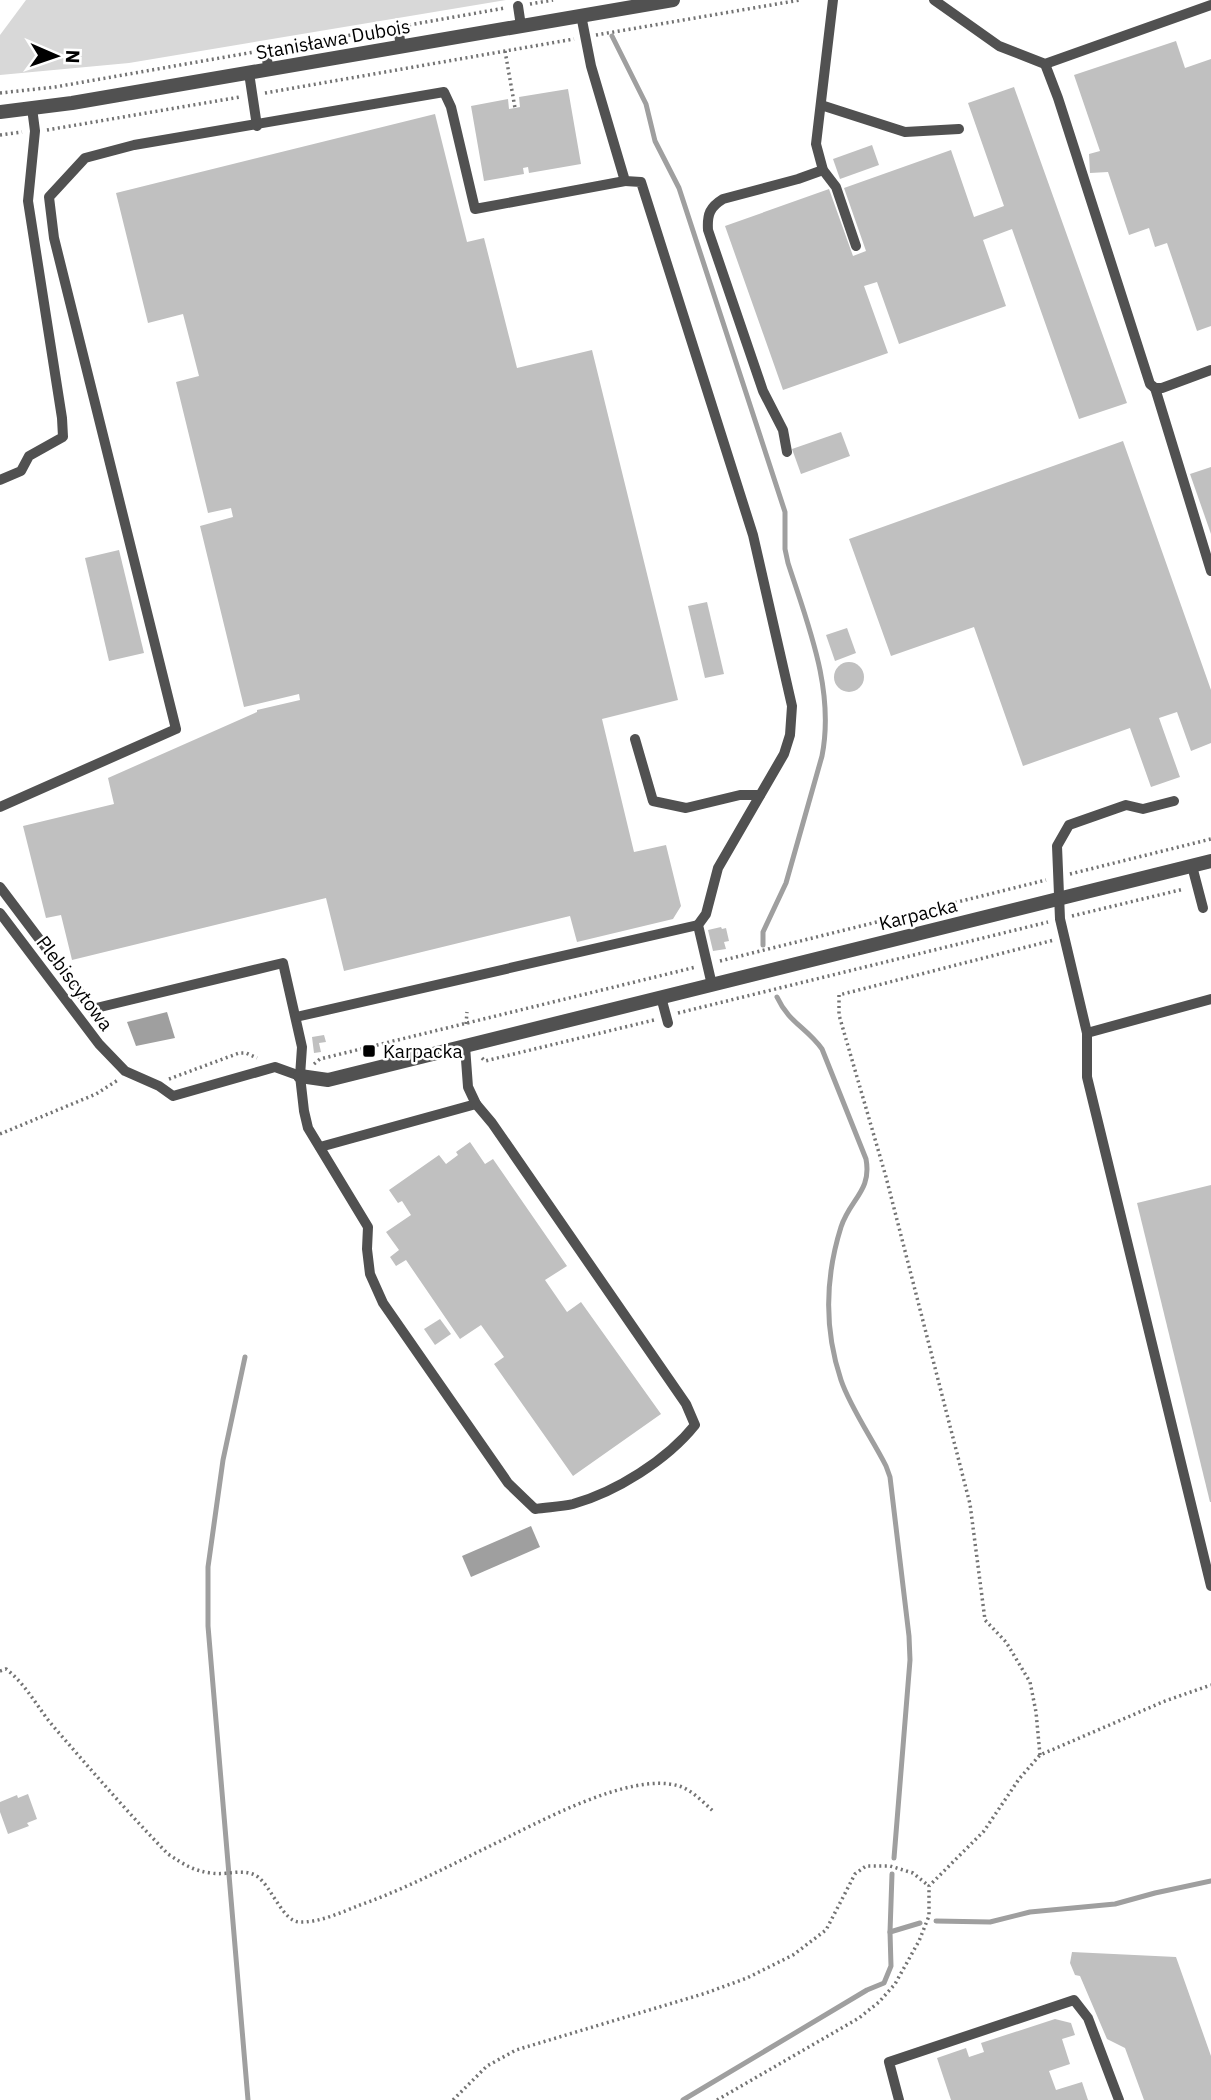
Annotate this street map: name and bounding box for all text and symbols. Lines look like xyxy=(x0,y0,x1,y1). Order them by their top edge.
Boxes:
street label: Stanisława Dubois xyxy=(254,14,412,64)
north arrow xyxy=(21,21,91,91)
text: N xyxy=(61,49,85,64)
street label: Karpacka xyxy=(876,893,960,935)
street label: Plebiscytowa xyxy=(31,931,119,1035)
place label: Karpacka xyxy=(383,1039,463,1063)
marker: Karpacka xyxy=(361,1043,377,1059)

